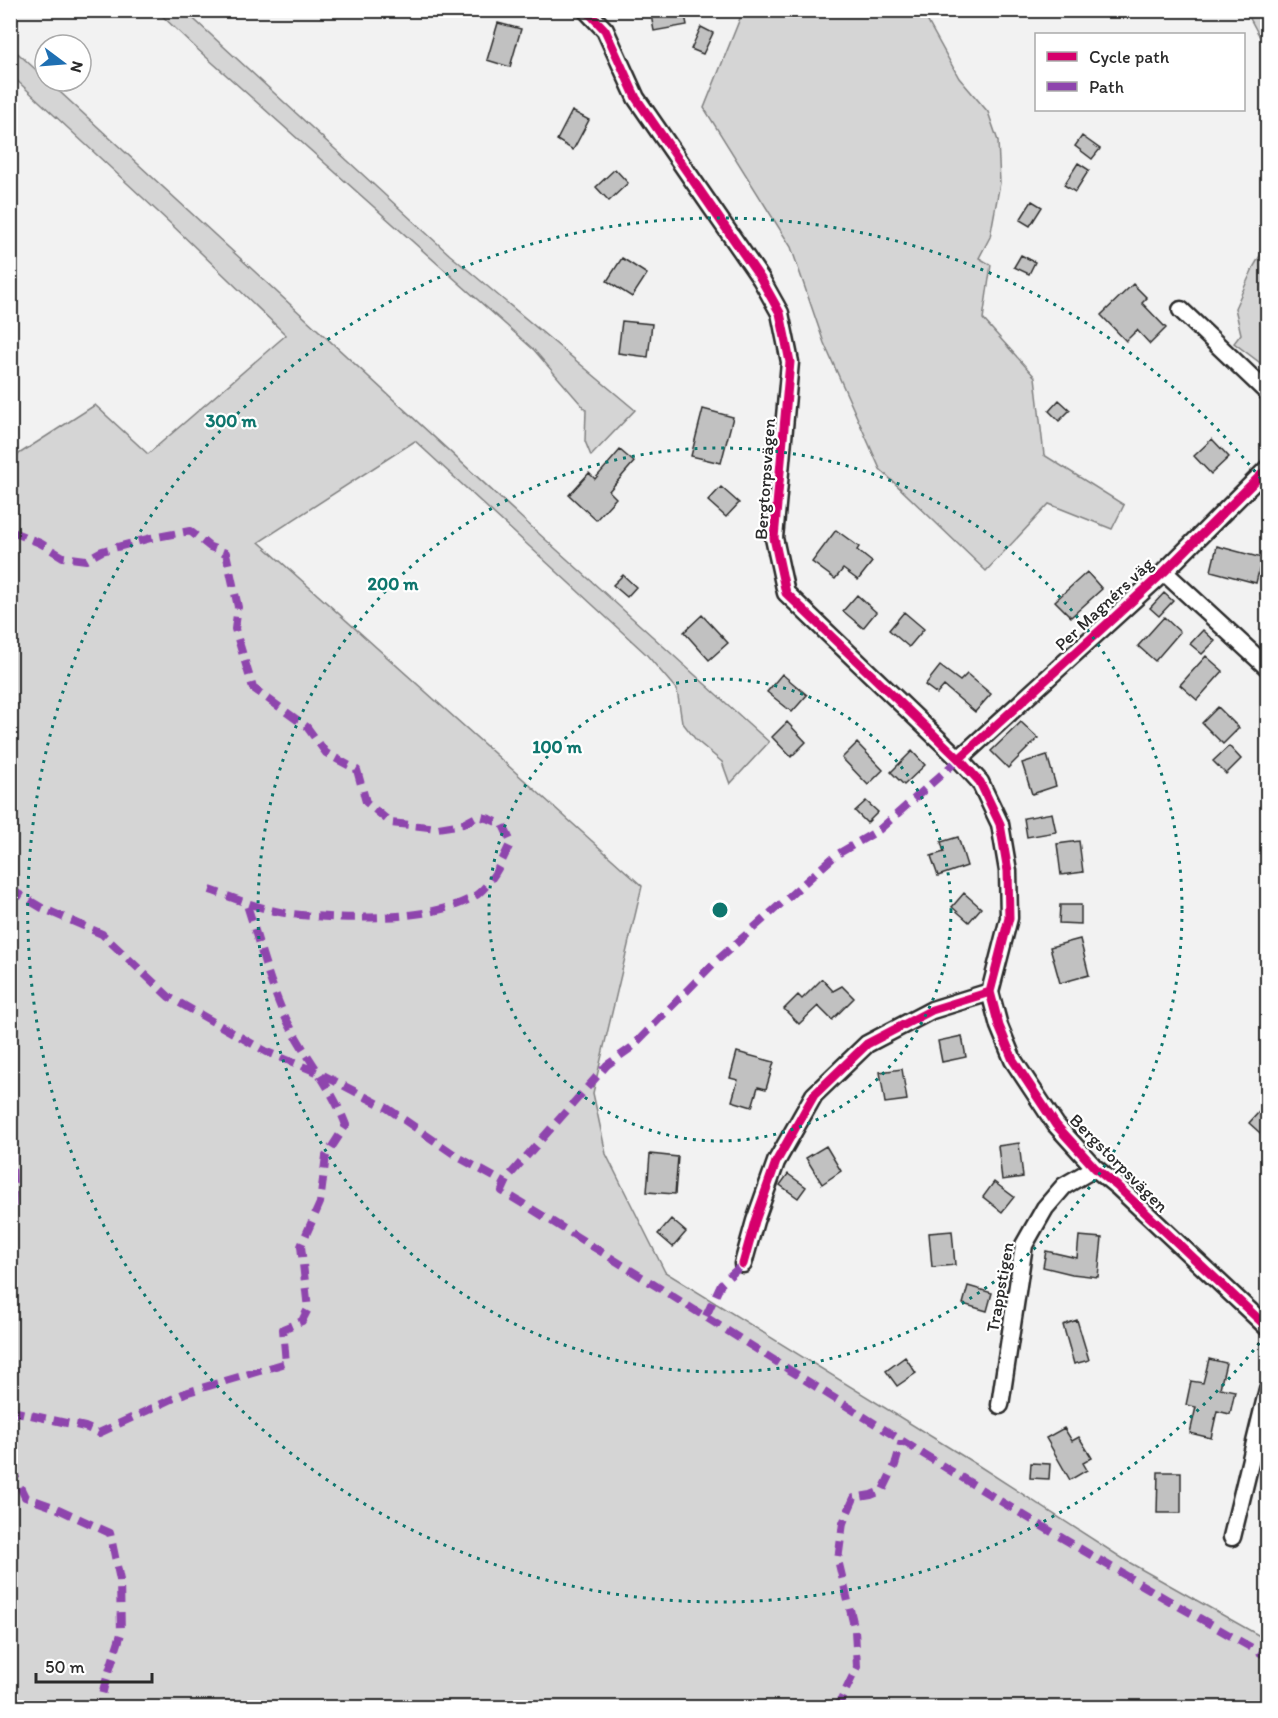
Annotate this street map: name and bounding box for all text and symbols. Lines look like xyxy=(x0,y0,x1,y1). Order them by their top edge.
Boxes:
north arrow xyxy=(33,33,93,93)
legend xyxy=(1035,33,1245,111)
text: Cycle path xyxy=(1089,46,1170,68)
text: N xyxy=(66,59,88,75)
text: Path xyxy=(1089,76,1124,98)
text: 300 m xyxy=(205,410,257,432)
street label: Bergtorpsvägen xyxy=(750,417,780,541)
street label: Per Magnérs väg xyxy=(1050,552,1158,655)
text: 200 m xyxy=(368,573,419,595)
text: 100 m xyxy=(532,736,583,758)
centre of rings xyxy=(710,900,730,920)
street label: Bergstorpsvägen xyxy=(1065,1109,1173,1217)
street label: Trappstigen xyxy=(981,1240,1019,1334)
scale bar xyxy=(36,1646,152,1684)
text: 50 m xyxy=(45,1656,85,1678)

